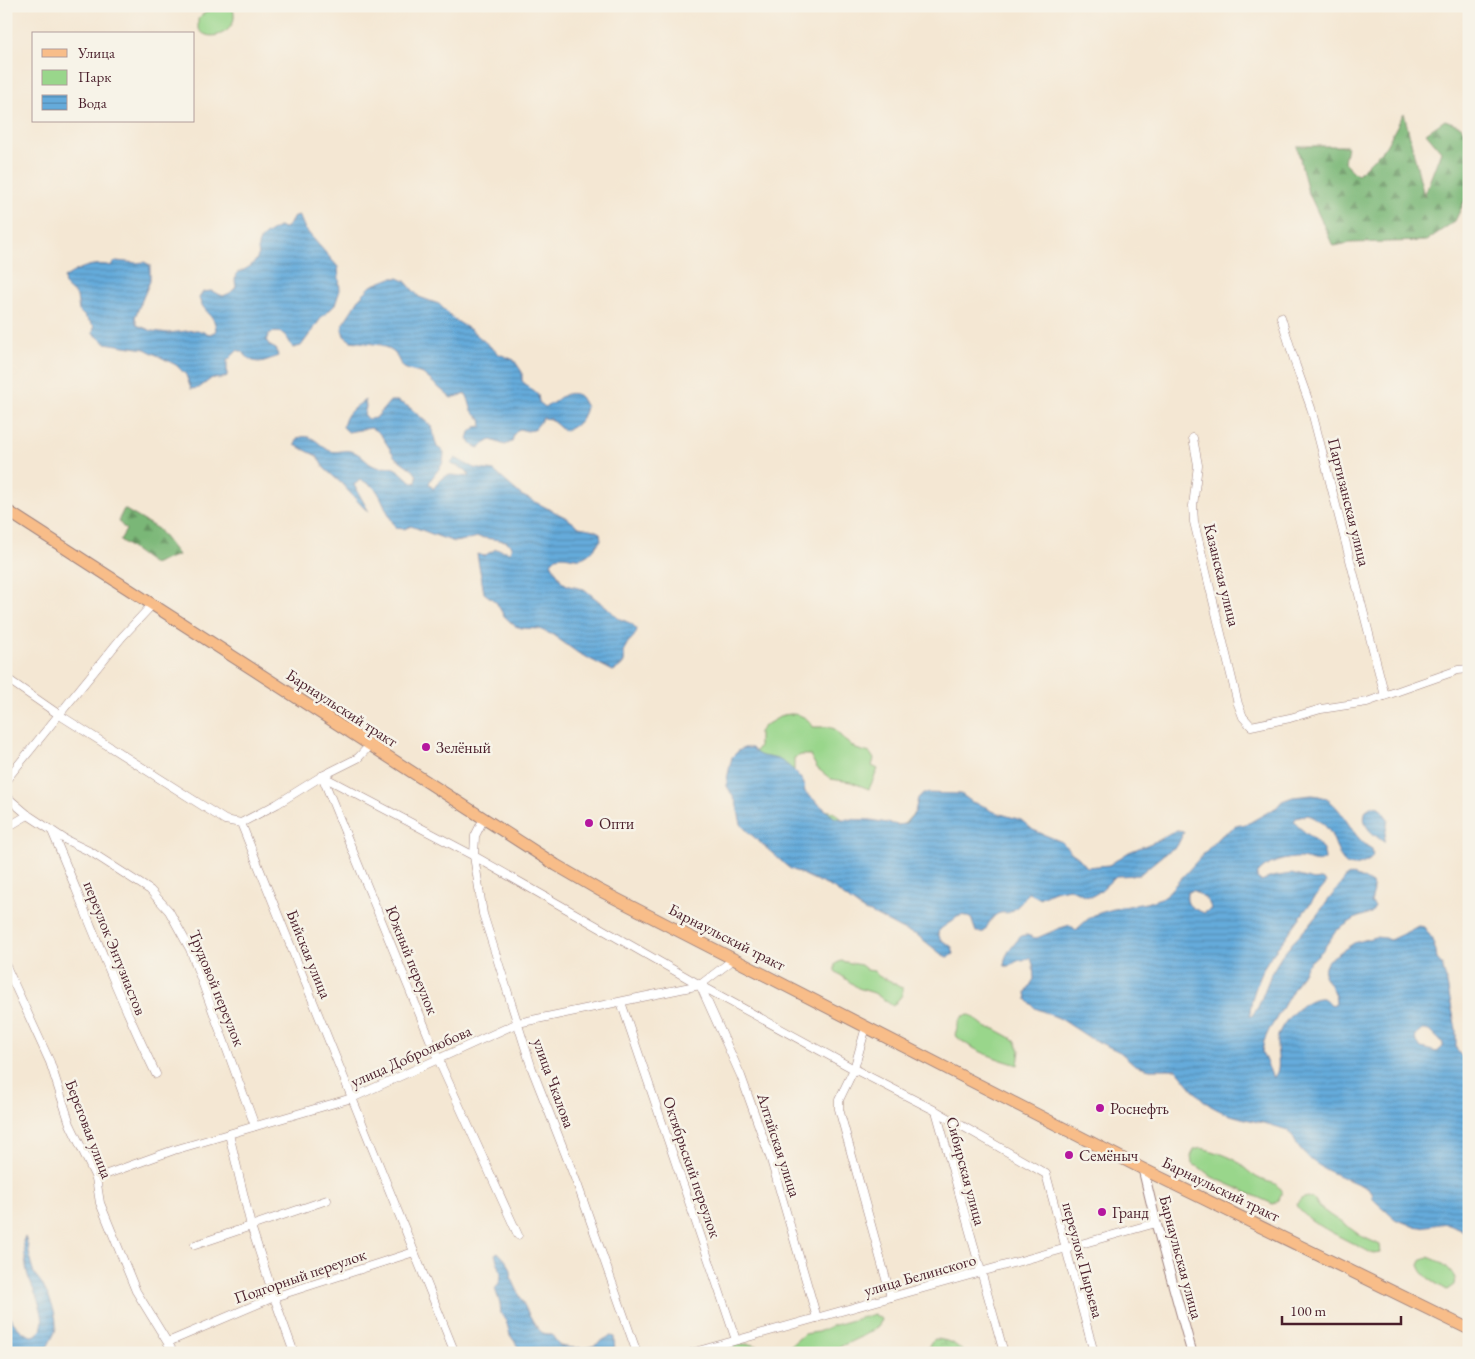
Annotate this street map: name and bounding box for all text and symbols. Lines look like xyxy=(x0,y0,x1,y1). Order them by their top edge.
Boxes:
legend xyxy=(32,32,195,122)
text: Улица xyxy=(77,43,115,62)
text: Парк xyxy=(78,67,111,86)
text: Вода xyxy=(78,93,107,112)
street label: Партизанская улица xyxy=(1323,436,1375,569)
street label: Казанская улица xyxy=(1199,521,1245,629)
street label: Барнаульский тракт xyxy=(282,664,402,752)
place label: Зелёный xyxy=(436,737,491,758)
marker: Зелёный xyxy=(420,741,432,753)
place label: Опти xyxy=(599,813,635,834)
marker: Опти xyxy=(583,817,595,829)
street label: переулок Энтузиастов xyxy=(79,878,152,1018)
street label: Барнаульский тракт xyxy=(665,898,789,976)
street label: Южный переулок xyxy=(381,902,444,1018)
street label: Бийская улица xyxy=(282,906,337,1002)
street label: Трудовой переулок xyxy=(184,927,250,1050)
street label: улица Добролюбова xyxy=(347,1020,475,1092)
street label: улица Чкалова xyxy=(528,1035,580,1131)
street label: Береговая улица xyxy=(60,1076,118,1182)
street label: Алтайская улица xyxy=(752,1089,806,1200)
street label: Октябрьский переулок xyxy=(658,1094,726,1241)
place label: Роснефть xyxy=(1110,1098,1169,1119)
marker: Роснефть xyxy=(1094,1102,1106,1114)
street label: Сибирская улица xyxy=(941,1114,991,1228)
place label: Семёныч xyxy=(1079,1145,1138,1166)
marker: Семёныч xyxy=(1063,1149,1075,1161)
street label: Барнаульский тракт xyxy=(1159,1151,1284,1227)
street label: Барнаульская улица xyxy=(1154,1193,1208,1322)
street label: переулок Пырьева xyxy=(1057,1200,1109,1321)
place label: Гранд xyxy=(1112,1202,1149,1223)
marker: Гранд xyxy=(1096,1206,1108,1218)
street label: Подгорный переулок xyxy=(231,1243,369,1308)
street label: улица Белинского xyxy=(861,1249,979,1301)
scale bar xyxy=(1282,1294,1401,1326)
text: 100 m xyxy=(1290,1301,1327,1320)

